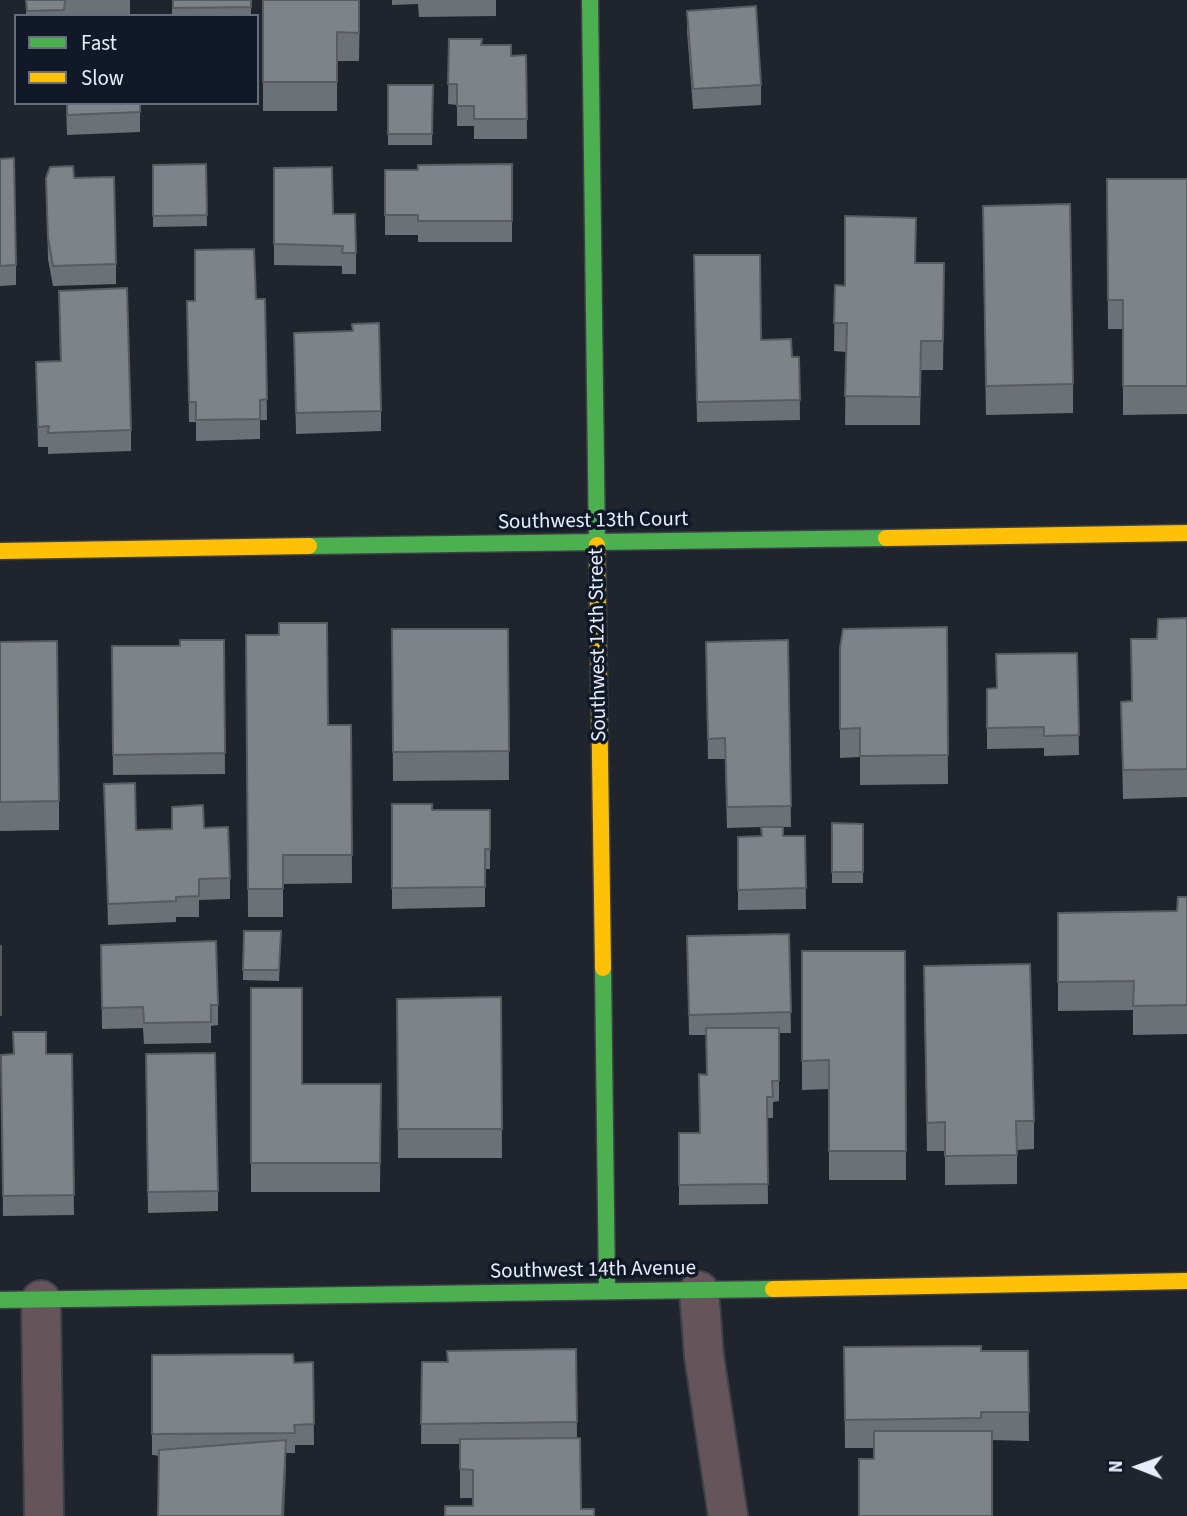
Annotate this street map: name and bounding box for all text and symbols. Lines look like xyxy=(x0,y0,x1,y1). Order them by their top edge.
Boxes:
legend xyxy=(14,14,259,105)
text: Fast xyxy=(81,28,117,58)
text: Slow xyxy=(81,63,124,93)
street label: Southwest 13th Court xyxy=(498,508,688,536)
street label: Southwest 12th Street xyxy=(585,548,613,742)
street label: Southwest 14th Avenue xyxy=(490,1257,696,1285)
north arrow xyxy=(1103,1432,1173,1502)
text: N xyxy=(1103,1460,1130,1473)

